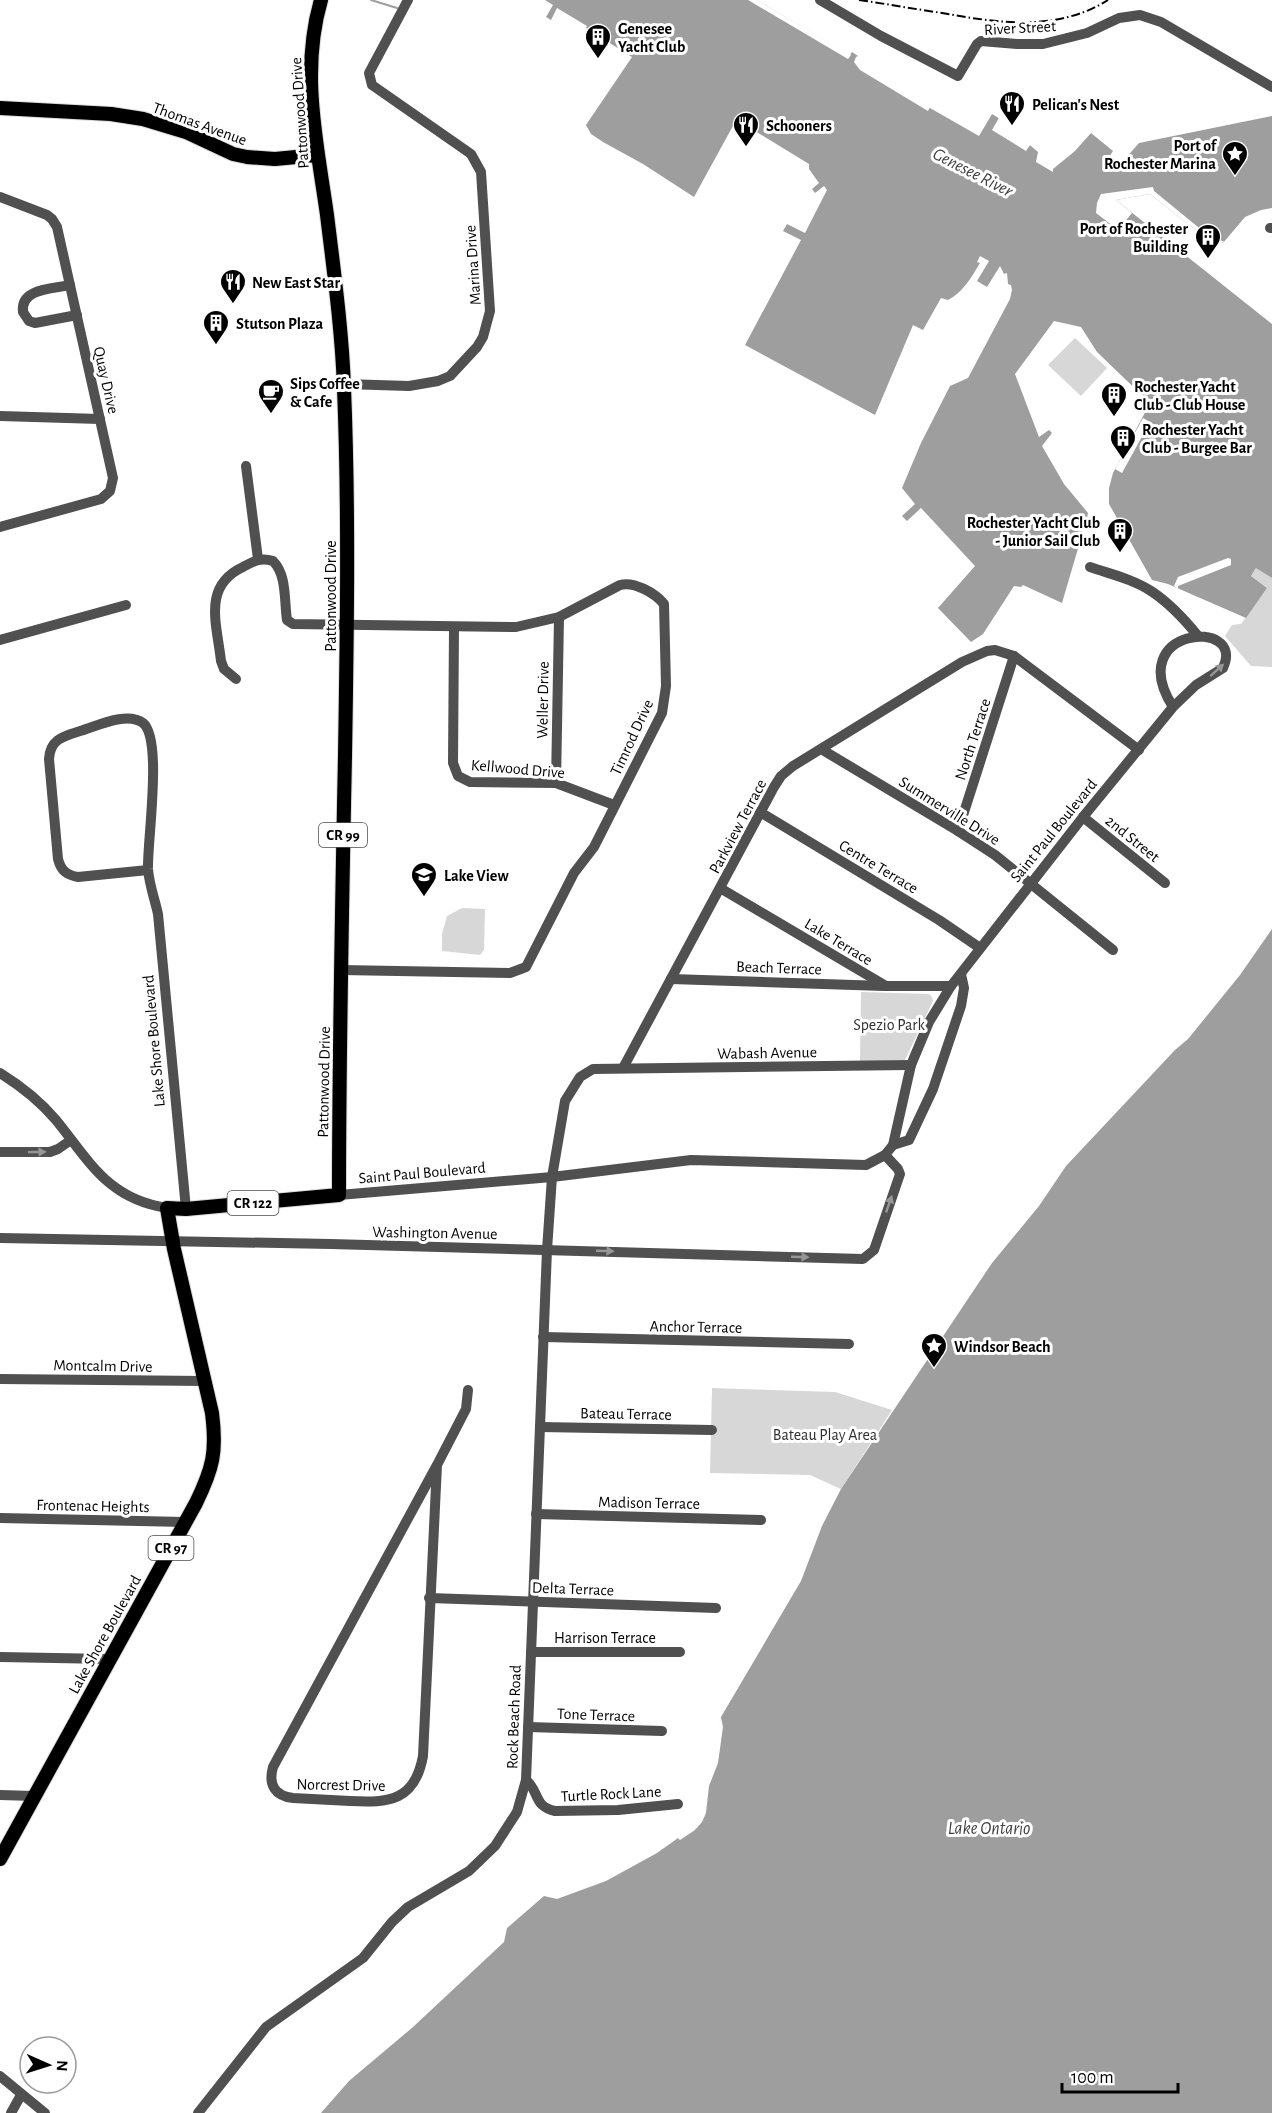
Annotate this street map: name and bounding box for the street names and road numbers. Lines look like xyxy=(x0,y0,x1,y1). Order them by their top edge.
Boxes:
street label: River Street xyxy=(984,18,1056,38)
street label: Pattonwood Drive xyxy=(288,57,312,169)
street label: Thomas Avenue xyxy=(150,99,249,148)
street label: Marina Drive xyxy=(462,224,484,306)
street label: Quay Drive xyxy=(90,345,122,416)
street label: Pattonwood Drive xyxy=(323,540,339,652)
street label: Weller Drive xyxy=(534,661,552,739)
street label: Timrod Drive xyxy=(607,697,656,778)
street label: North Terrace xyxy=(952,697,994,782)
street label: Kellwood Drive xyxy=(470,757,566,781)
street label: Summerville Drive xyxy=(896,773,1003,848)
street label: Saint Paul Boulevard xyxy=(1007,776,1100,885)
street label: Parkview Terrace xyxy=(706,777,769,876)
street label: 2nd Street xyxy=(1102,812,1162,865)
road number: CR 99 xyxy=(319,823,367,847)
street label: Centre Terrace xyxy=(836,837,921,897)
street label: Lake Terrace xyxy=(802,915,875,968)
street label: Beach Terrace xyxy=(736,959,822,977)
street label: Lake Shore Boulevard xyxy=(140,974,168,1108)
street label: Pattonwood Drive xyxy=(315,1026,333,1138)
street label: Wabash Avenue xyxy=(717,1044,817,1062)
street label: Saint Paul Boulevard xyxy=(358,1159,486,1187)
road number: CR 122 xyxy=(228,1191,278,1215)
street label: Washington Avenue xyxy=(372,1224,498,1242)
street label: Anchor Terrace xyxy=(650,1318,742,1336)
street label: Montcalm Drive xyxy=(53,1357,153,1375)
street label: Bateau Terrace xyxy=(580,1405,672,1423)
street label: Madison Terrace xyxy=(598,1494,700,1512)
street label: Frontenac Heights xyxy=(36,1497,150,1515)
road number: CR 97 xyxy=(148,1536,194,1560)
street label: Lake Shore Boulevard xyxy=(66,1573,144,1696)
street label: Delta Terrace xyxy=(532,1580,614,1598)
street label: Harrison Terrace xyxy=(554,1630,656,1646)
street label: Rock Beach Road xyxy=(504,1665,524,1769)
street label: Tone Terrace xyxy=(557,1706,635,1724)
street label: Norcrest Drive xyxy=(296,1776,386,1794)
street label: Turtle Rock Lane xyxy=(560,1783,662,1805)

